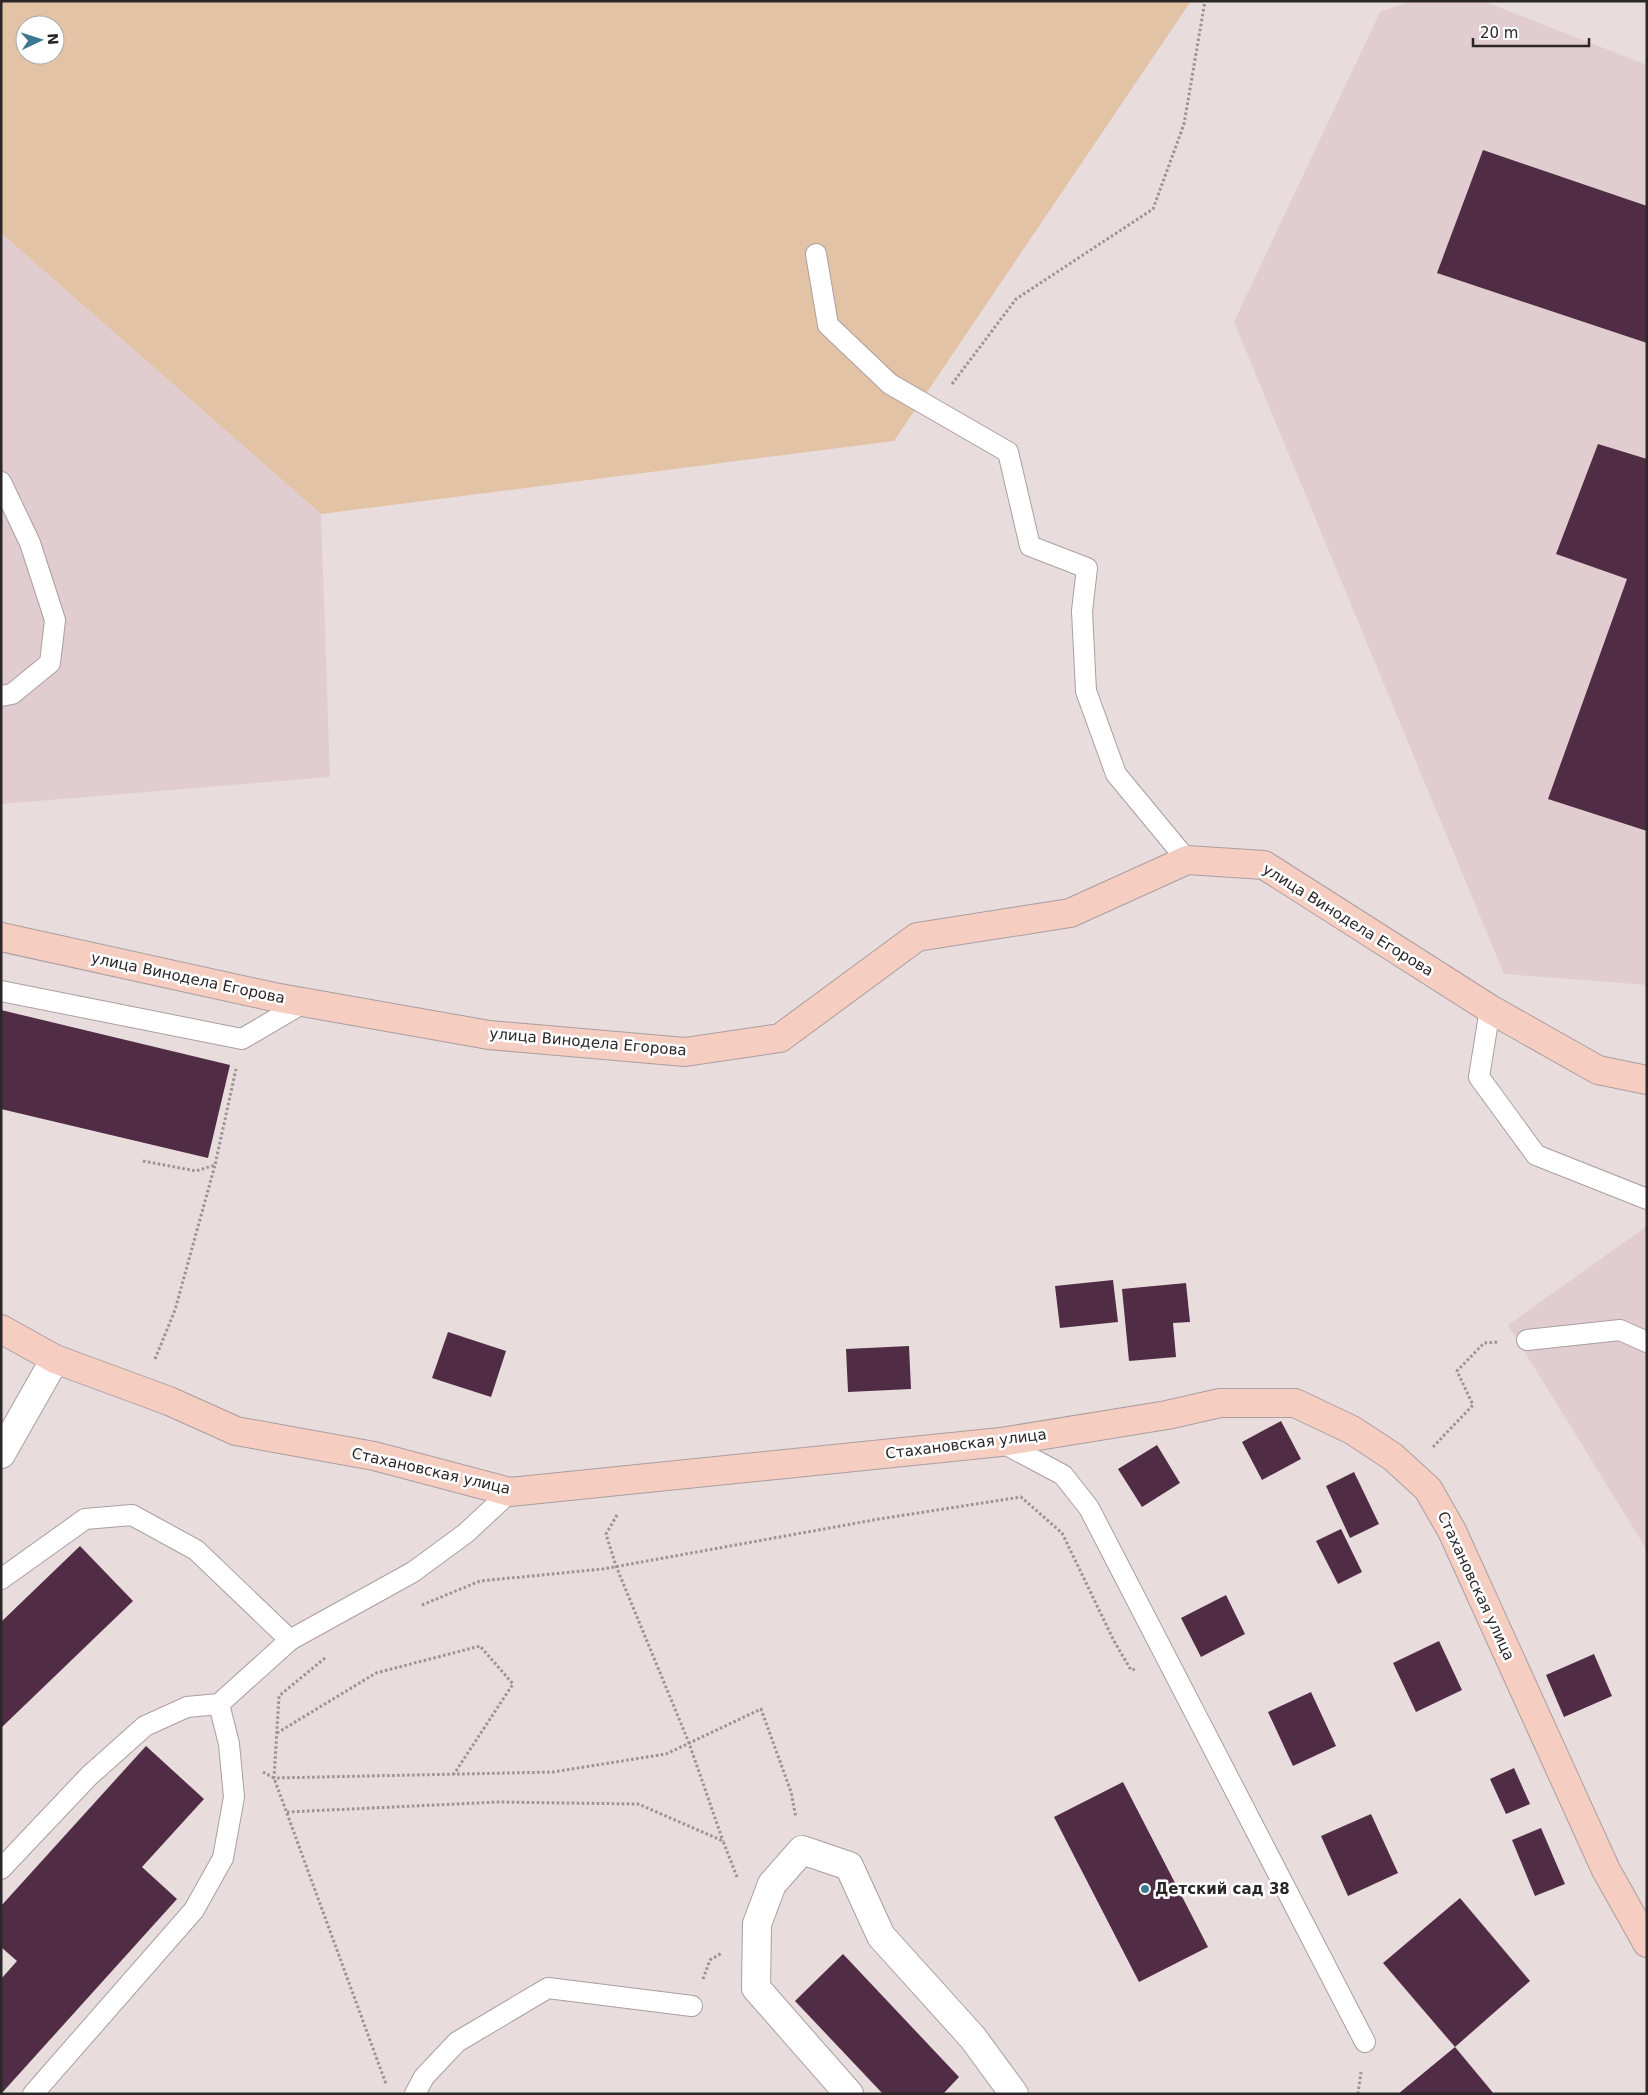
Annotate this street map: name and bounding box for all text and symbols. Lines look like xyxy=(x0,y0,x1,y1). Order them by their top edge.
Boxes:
north arrow xyxy=(15,15,65,65)
scale bar xyxy=(1473,15,1589,47)
text: 20 m xyxy=(1480,24,1518,42)
text: N xyxy=(45,33,61,45)
street label: улица Винодела Егорова xyxy=(1259,860,1437,980)
street label: улица Винодела Егорова xyxy=(89,949,287,1007)
street label: улица Винодела Егорова xyxy=(489,1024,687,1060)
street label: Стахановская улица xyxy=(884,1425,1048,1463)
street label: Стахановская улица xyxy=(350,1444,512,1498)
street label: Стахановская улица xyxy=(1434,1509,1518,1663)
place label: Детский сад 38 xyxy=(1155,1880,1290,1898)
marker: Детский сад 38 xyxy=(1139,1883,1151,1895)

